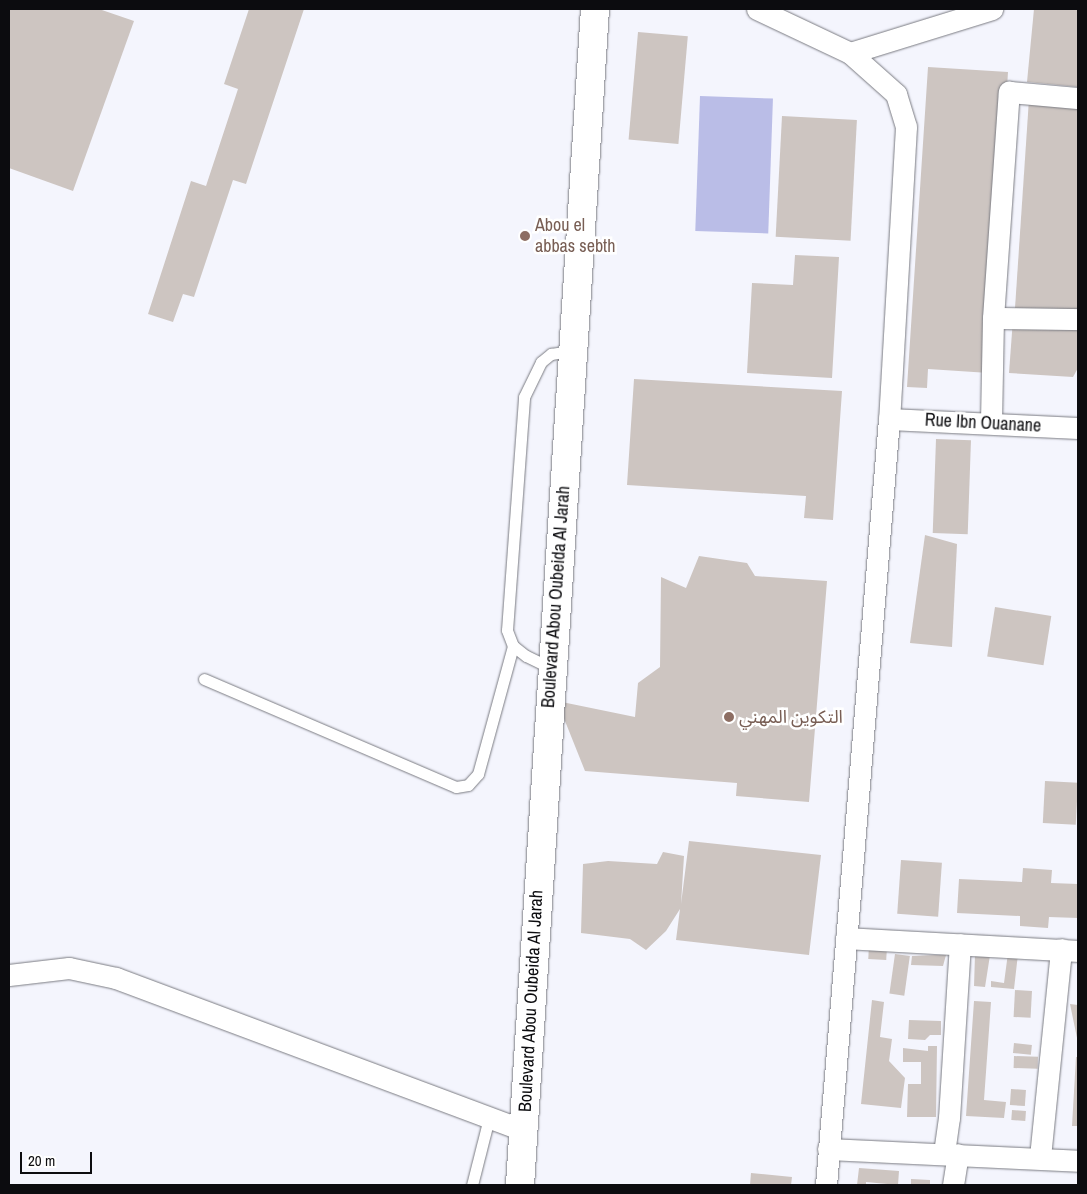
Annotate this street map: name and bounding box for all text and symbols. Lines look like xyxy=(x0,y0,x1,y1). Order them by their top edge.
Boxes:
place label: Abou el abbas sebth xyxy=(535,215,615,258)
marker: Abou el abbas sebth xyxy=(519,230,531,242)
street label: Rue Ibn Ouanane xyxy=(924,409,1042,437)
street label: Boulevard Abou Oubeida Al Jarah xyxy=(537,485,575,709)
place label: التكوين المهني xyxy=(739,706,843,728)
marker: التكوين المهني xyxy=(723,711,735,723)
street label: Boulevard Abou Oubeida Al Jarah xyxy=(514,889,548,1113)
scale bar xyxy=(22,1142,95,1174)
text: 20 m xyxy=(28,1150,55,1171)

